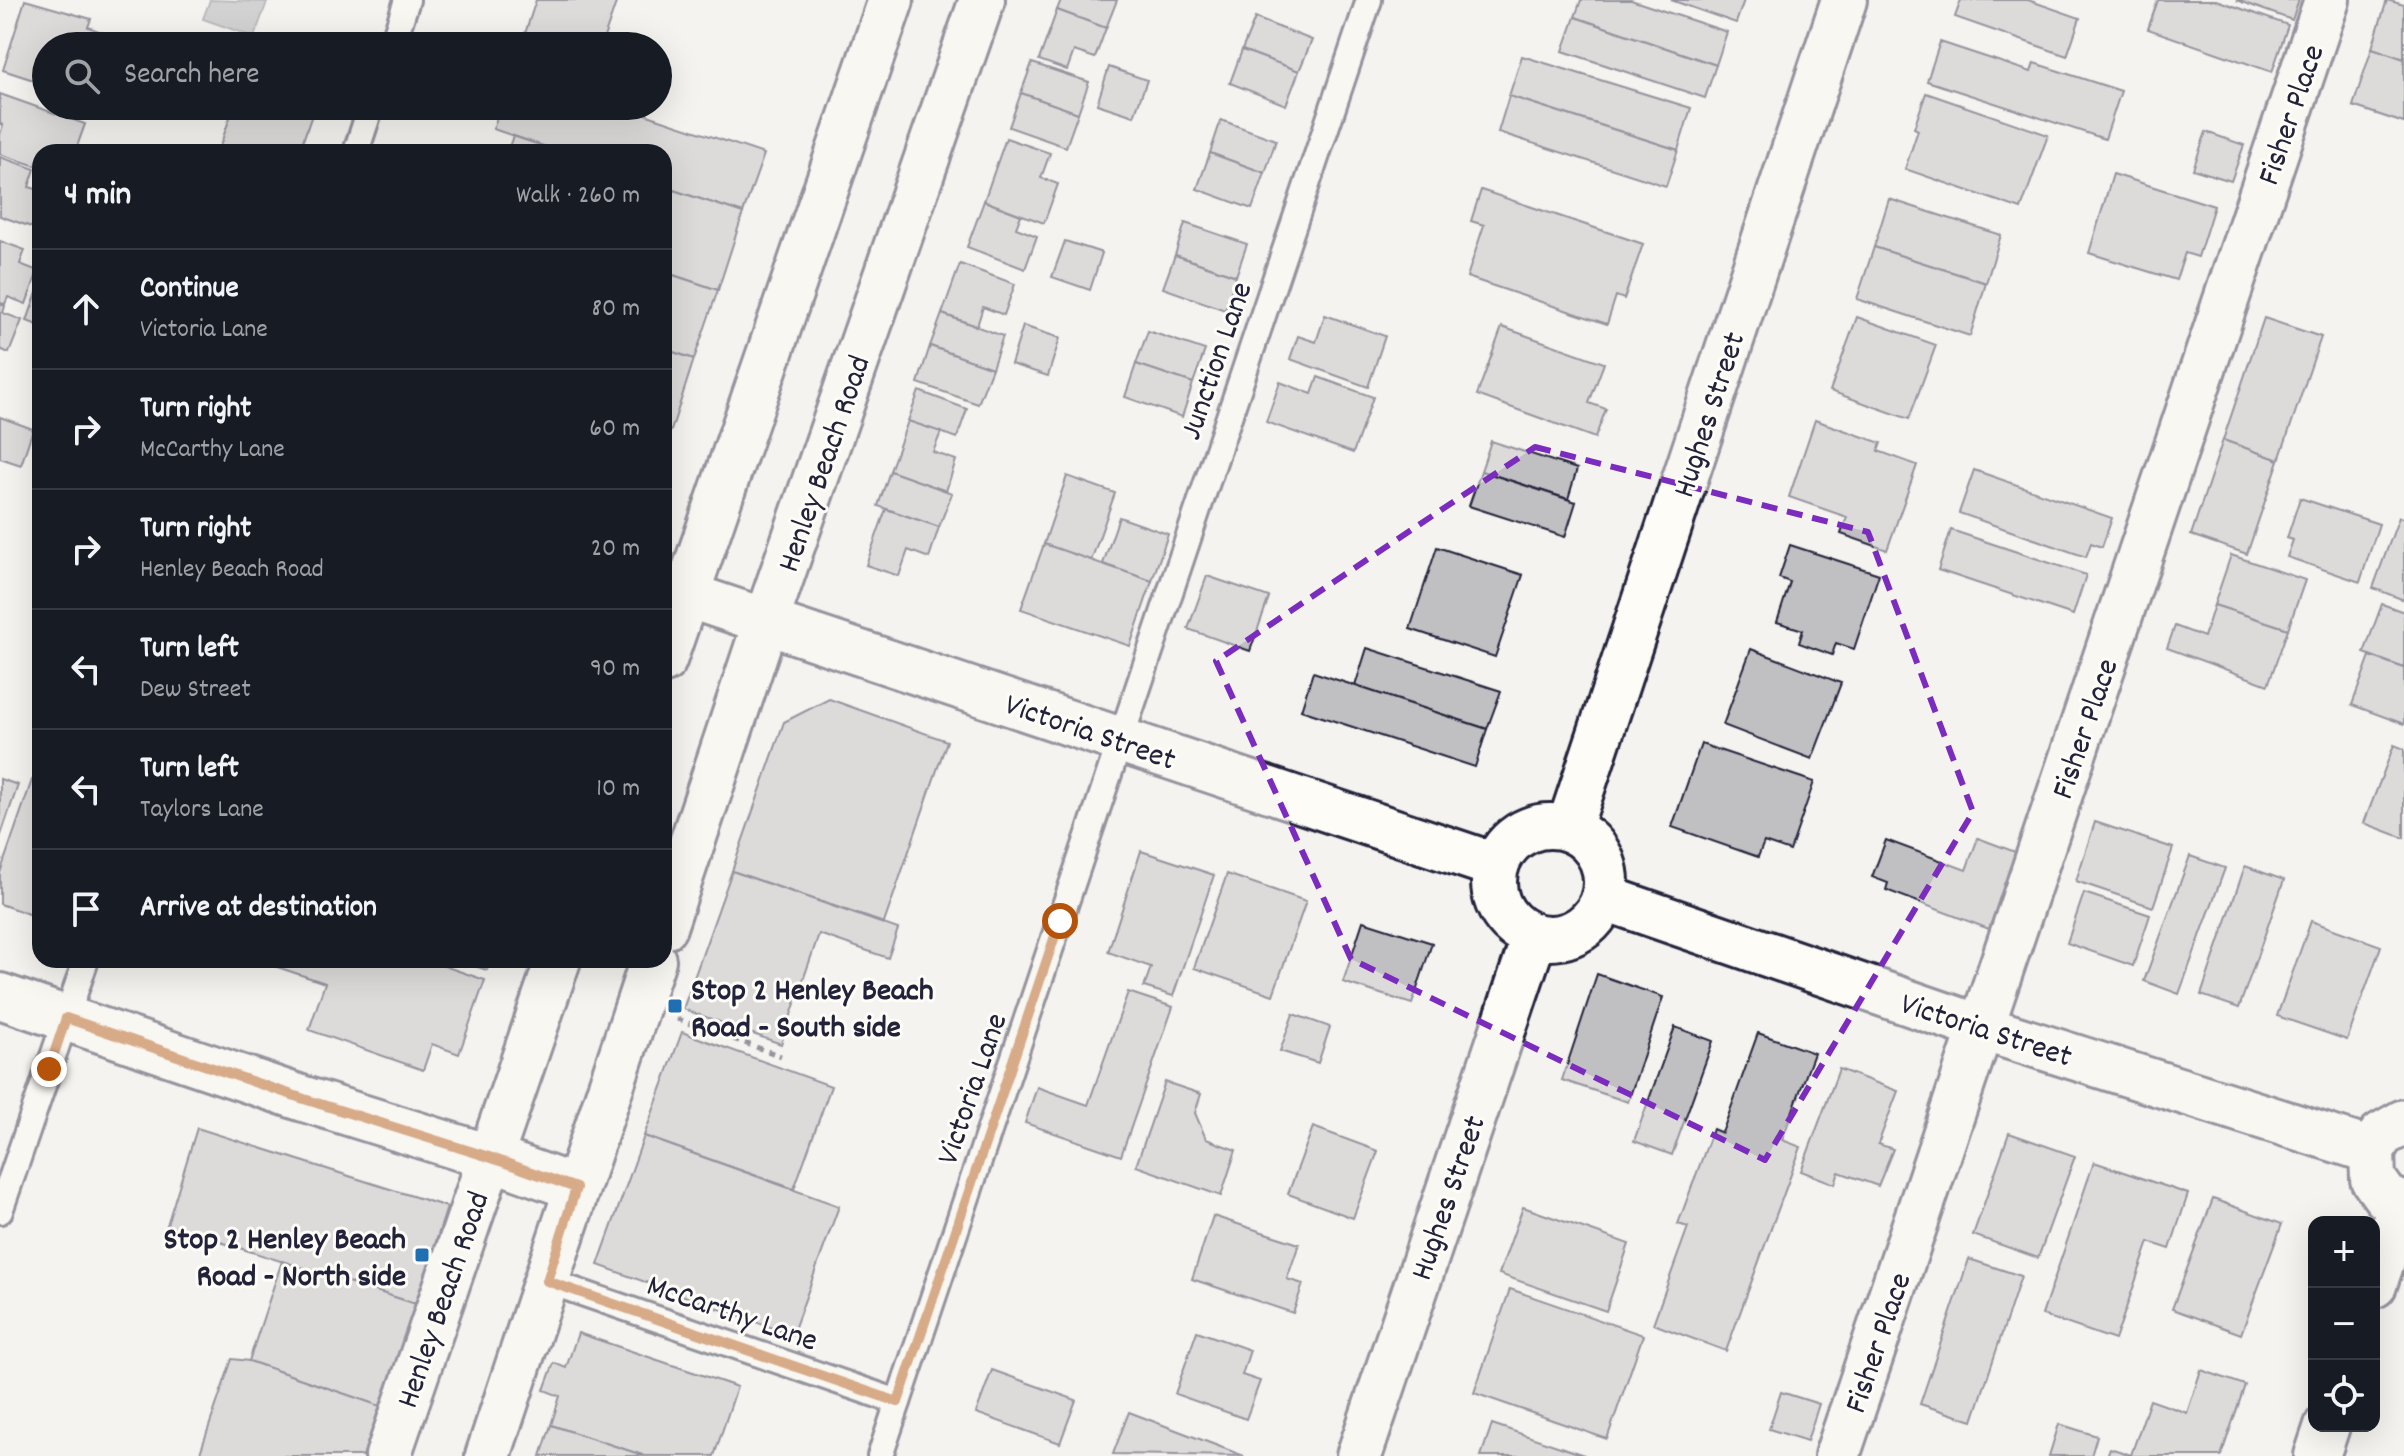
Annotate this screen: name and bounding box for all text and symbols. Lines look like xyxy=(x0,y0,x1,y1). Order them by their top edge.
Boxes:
search box xyxy=(32,32,672,120)
street label: Fisher Place xyxy=(2248,39,2339,192)
icon: search xyxy=(60,54,104,98)
text: Search here xyxy=(124,55,260,98)
text: 4 min xyxy=(64,172,131,221)
text: Walk · 260 m xyxy=(516,178,640,215)
text: Continue xyxy=(140,269,239,312)
street label: Junction Lane xyxy=(1170,277,1267,447)
icon: ahead xyxy=(64,287,108,331)
text: 80 m xyxy=(592,291,640,328)
text: Victoria Lane xyxy=(140,312,268,349)
street label: Hughes Street xyxy=(1663,327,1760,504)
street label: Henley Beach Road xyxy=(768,350,885,579)
text: Turn right xyxy=(140,389,251,432)
icon: right xyxy=(64,407,108,451)
text: 60 m xyxy=(589,411,640,448)
text: McCarthy Lane xyxy=(140,432,285,469)
text: Turn right xyxy=(140,509,251,552)
icon: right xyxy=(64,527,108,571)
text: 20 m xyxy=(591,531,640,568)
text: Henley Beach Road xyxy=(140,552,324,589)
text: Turn left xyxy=(140,629,239,672)
icon: left xyxy=(64,647,108,691)
text: 90 m xyxy=(590,651,640,688)
street label: Fisher Place xyxy=(2042,653,2133,806)
text: Dew Street xyxy=(140,672,251,709)
street label: Victoria Street xyxy=(998,684,1181,786)
text: Turn left xyxy=(140,749,239,792)
icon: left xyxy=(64,767,108,811)
text: 10 m xyxy=(596,771,640,808)
text: Taylors Lane xyxy=(140,792,264,829)
icon: arrive xyxy=(64,887,108,931)
text: Arrive at destination xyxy=(140,888,377,931)
route start xyxy=(1042,903,1078,939)
place label: Stop 2 Henley Beach Road - South side xyxy=(691,970,934,1053)
street label: Victoria Street xyxy=(1894,983,2077,1082)
marker: Stop 2 Henley Beach Road - South side xyxy=(666,997,684,1015)
street label: Victoria Lane xyxy=(927,1008,1022,1171)
route end xyxy=(31,1051,67,1087)
street label: Hughes Street xyxy=(1401,1110,1500,1287)
street label: Henley Beach Road xyxy=(387,1186,504,1415)
map controls xyxy=(2308,1216,2380,1432)
button: + xyxy=(2308,1216,2380,1288)
place label: Stop 2 Henley Beach Road - North side xyxy=(163,1219,406,1302)
marker: Stop 2 Henley Beach Road - North side xyxy=(413,1246,431,1264)
street label: McCarthy Lane xyxy=(640,1265,823,1366)
street label: Fisher Place xyxy=(1835,1267,1926,1420)
button: − xyxy=(2308,1288,2380,1360)
button: locate xyxy=(2308,1360,2380,1432)

